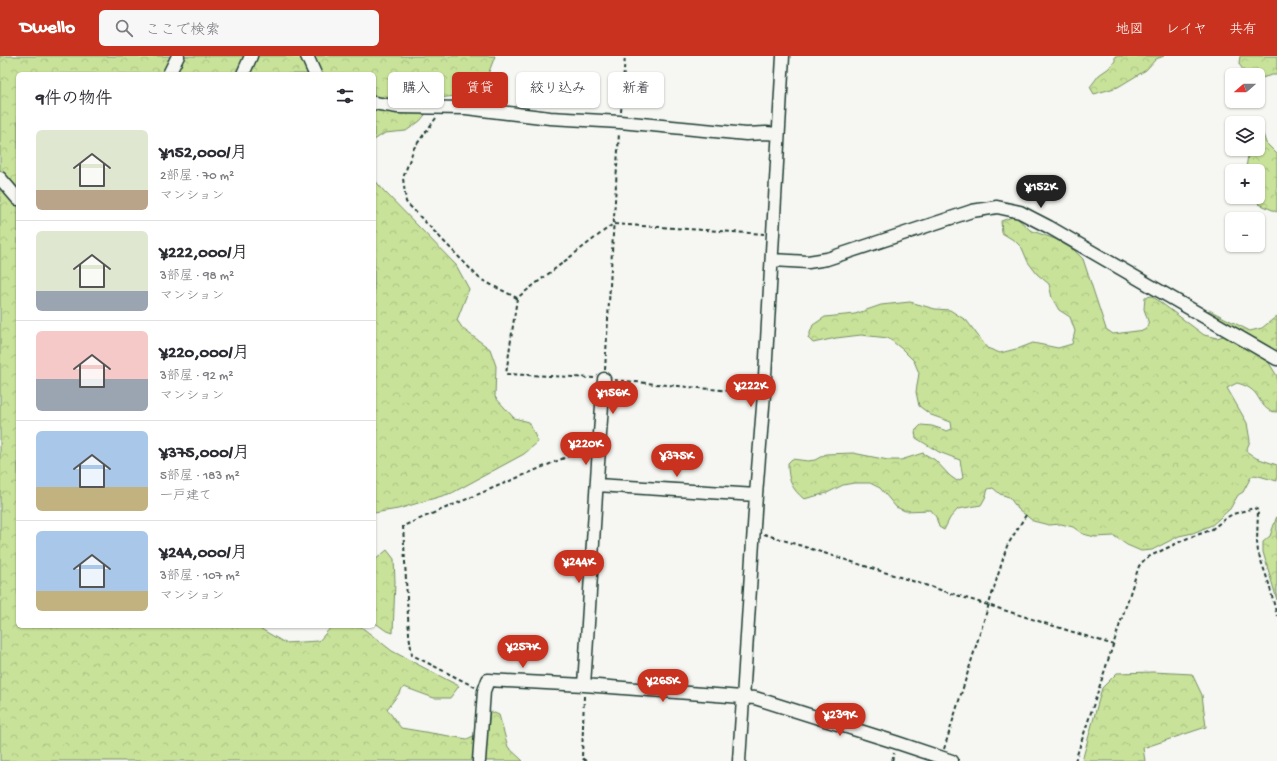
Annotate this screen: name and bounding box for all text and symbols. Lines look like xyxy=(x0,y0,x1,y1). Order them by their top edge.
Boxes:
search box xyxy=(99,10,379,46)
text: Dwello xyxy=(20,17,75,40)
icon: search xyxy=(113,17,135,39)
text: ここで検索 xyxy=(145,22,220,40)
text: 地図 xyxy=(1116,22,1144,39)
text: レイヤ xyxy=(1166,22,1207,39)
text: 共有 xyxy=(1229,22,1257,39)
north arrow xyxy=(1225,68,1265,108)
map controls xyxy=(1225,68,1265,252)
chip: 購入 xyxy=(388,72,444,108)
chip: 賃貸 xyxy=(452,72,508,108)
chip: 絞り込み xyxy=(516,72,600,108)
chip: 新着 xyxy=(608,72,664,108)
icon: filters xyxy=(334,85,356,107)
text: 9件の物件 xyxy=(36,90,113,110)
button: layers xyxy=(1225,116,1265,156)
text: ¥152,000/月 xyxy=(160,144,247,164)
icon: home xyxy=(68,146,116,194)
button: + xyxy=(1225,164,1265,204)
text: 2部屋 · 70 m² xyxy=(160,169,234,184)
pin: ¥152K xyxy=(1013,175,1069,209)
text: ¥152K xyxy=(1025,180,1057,195)
text: マンション xyxy=(160,189,224,204)
button: − xyxy=(1225,212,1265,252)
text: ¥222,000/月 xyxy=(160,244,248,264)
icon: home xyxy=(68,247,116,295)
text: 3部屋 · 98 m² xyxy=(160,269,234,284)
text: マンション xyxy=(160,289,224,304)
text: ¥220,000/月 xyxy=(160,344,250,364)
icon: home xyxy=(68,347,116,395)
text: 3部屋 · 92 m² xyxy=(160,369,233,384)
pin: ¥222K xyxy=(723,374,779,408)
text: ¥222K xyxy=(735,379,767,394)
pin: ¥156K xyxy=(585,381,641,415)
text: ¥156K xyxy=(597,386,629,401)
text: マンション xyxy=(160,389,224,404)
pin: ¥220K xyxy=(558,432,614,466)
text: ¥220K xyxy=(569,437,603,452)
text: ¥375,000/月 xyxy=(160,444,250,464)
pin: ¥375K xyxy=(649,444,705,478)
icon: home xyxy=(68,447,116,495)
text: ¥375K xyxy=(660,449,694,464)
text: 5部屋 · 183 m² xyxy=(160,469,240,484)
text: 一戸建て xyxy=(160,489,212,504)
text: ¥244,000/月 xyxy=(160,544,248,564)
icon: home xyxy=(68,547,116,595)
pin: ¥244K xyxy=(551,550,607,584)
text: ¥244K xyxy=(563,555,595,570)
text: 3部屋 · 107 m² xyxy=(160,569,240,584)
text: マンション xyxy=(160,589,224,604)
pin: ¥257K xyxy=(495,635,551,669)
text: ¥257K xyxy=(506,640,540,655)
pin: ¥265K xyxy=(635,669,691,703)
text: ¥265K xyxy=(647,674,680,689)
pin: ¥239K xyxy=(812,703,868,737)
text: ¥239K xyxy=(824,708,856,723)

